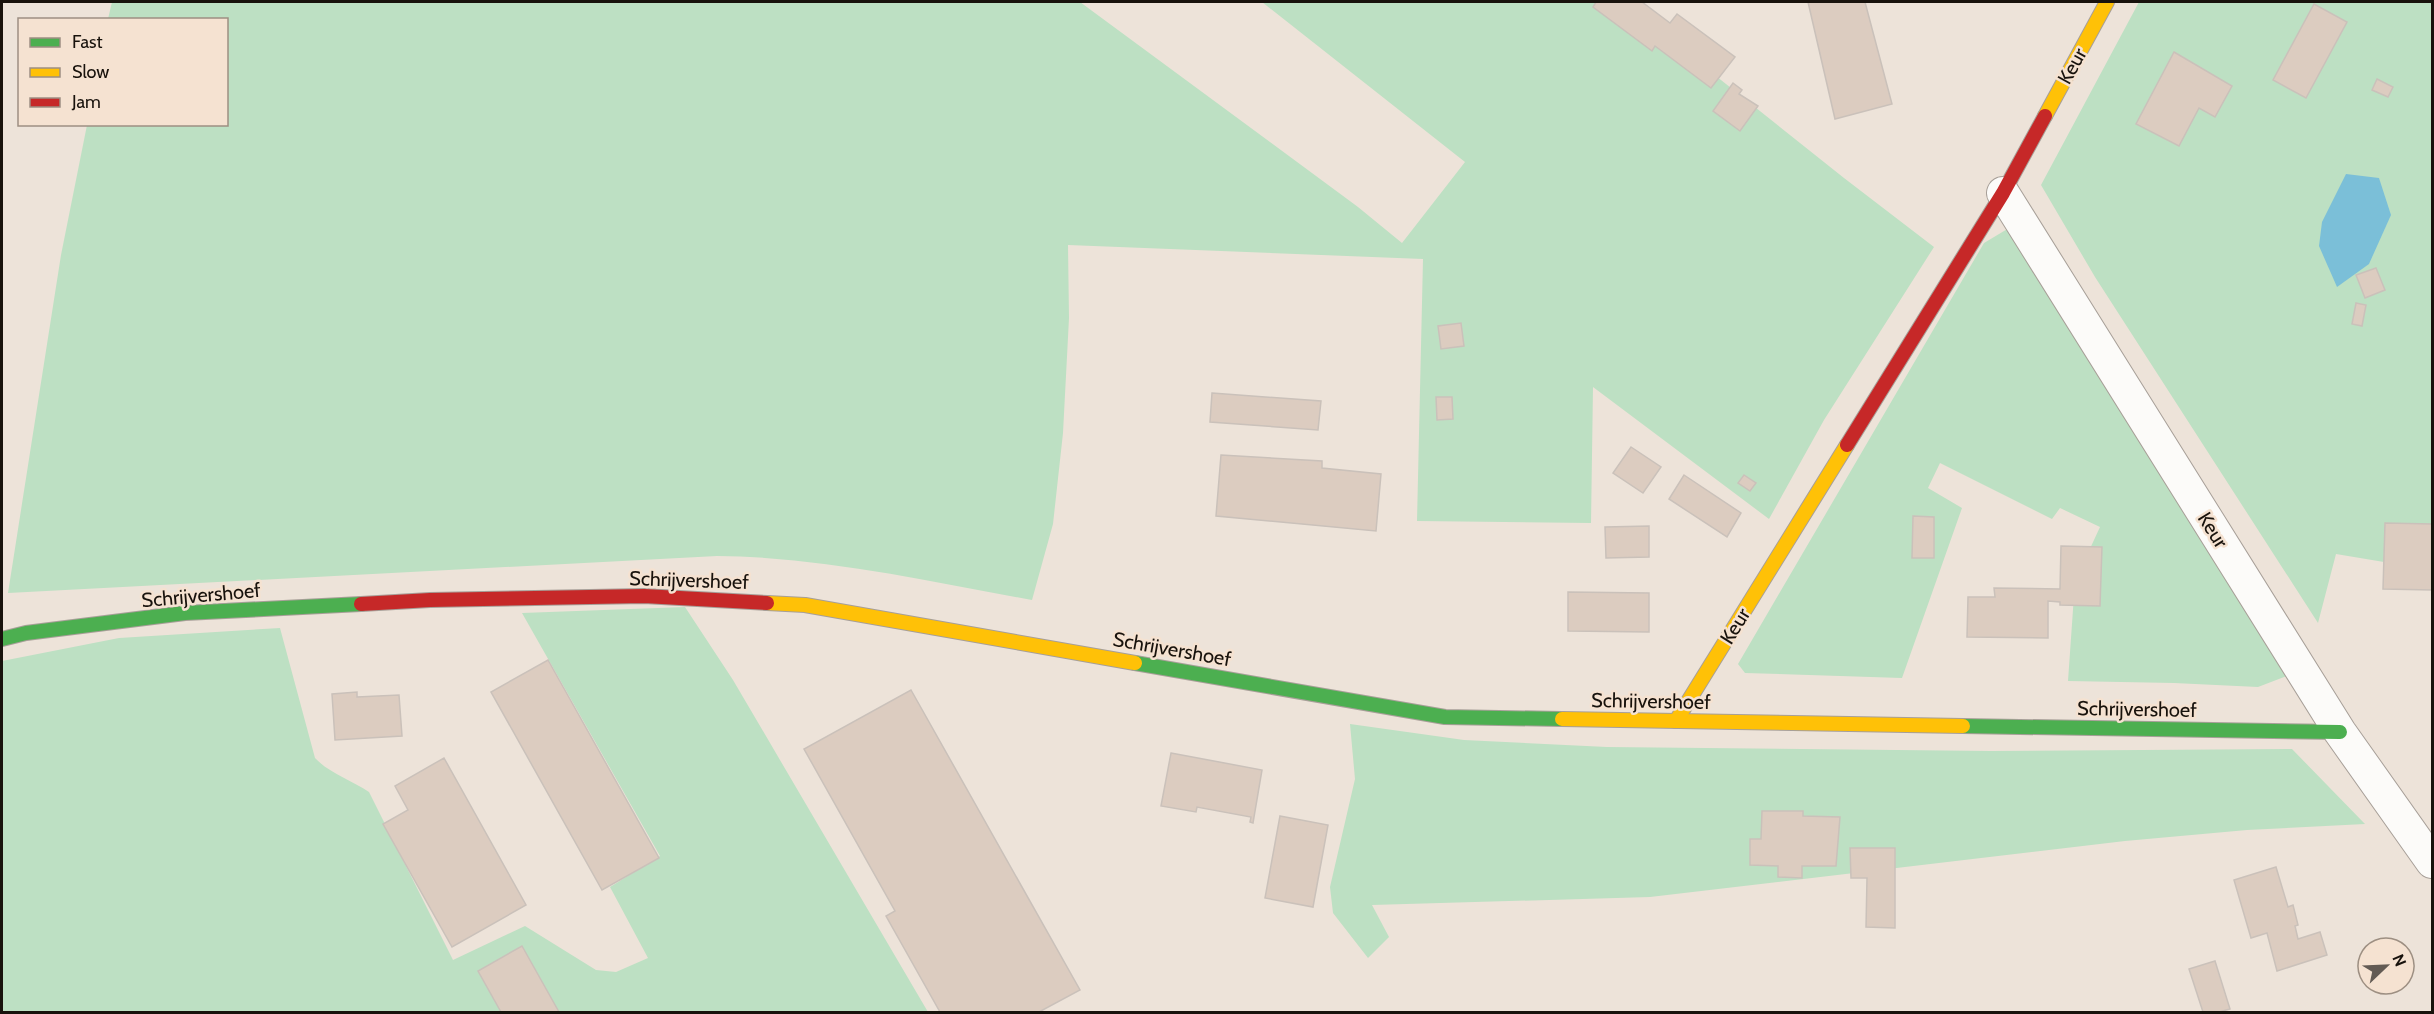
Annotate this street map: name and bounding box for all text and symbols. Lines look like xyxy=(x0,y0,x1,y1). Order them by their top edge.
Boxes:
legend xyxy=(18,18,228,126)
text: Fast xyxy=(72,31,103,53)
street label: Keur xyxy=(2052,43,2092,88)
text: Slow xyxy=(72,61,109,83)
text: Jam xyxy=(71,91,101,113)
street label: Keur xyxy=(2193,508,2234,553)
street label: Schrijvershoef xyxy=(629,566,750,594)
street label: Schrijvershoef xyxy=(140,578,262,612)
street label: Keur xyxy=(1715,603,1756,648)
street label: Schrijvershoef xyxy=(1111,627,1233,671)
street label: Schrijvershoef xyxy=(1591,688,1711,714)
street label: Schrijvershoef xyxy=(2077,696,2197,722)
north arrow xyxy=(2356,936,2416,996)
text: N xyxy=(2388,951,2410,969)

